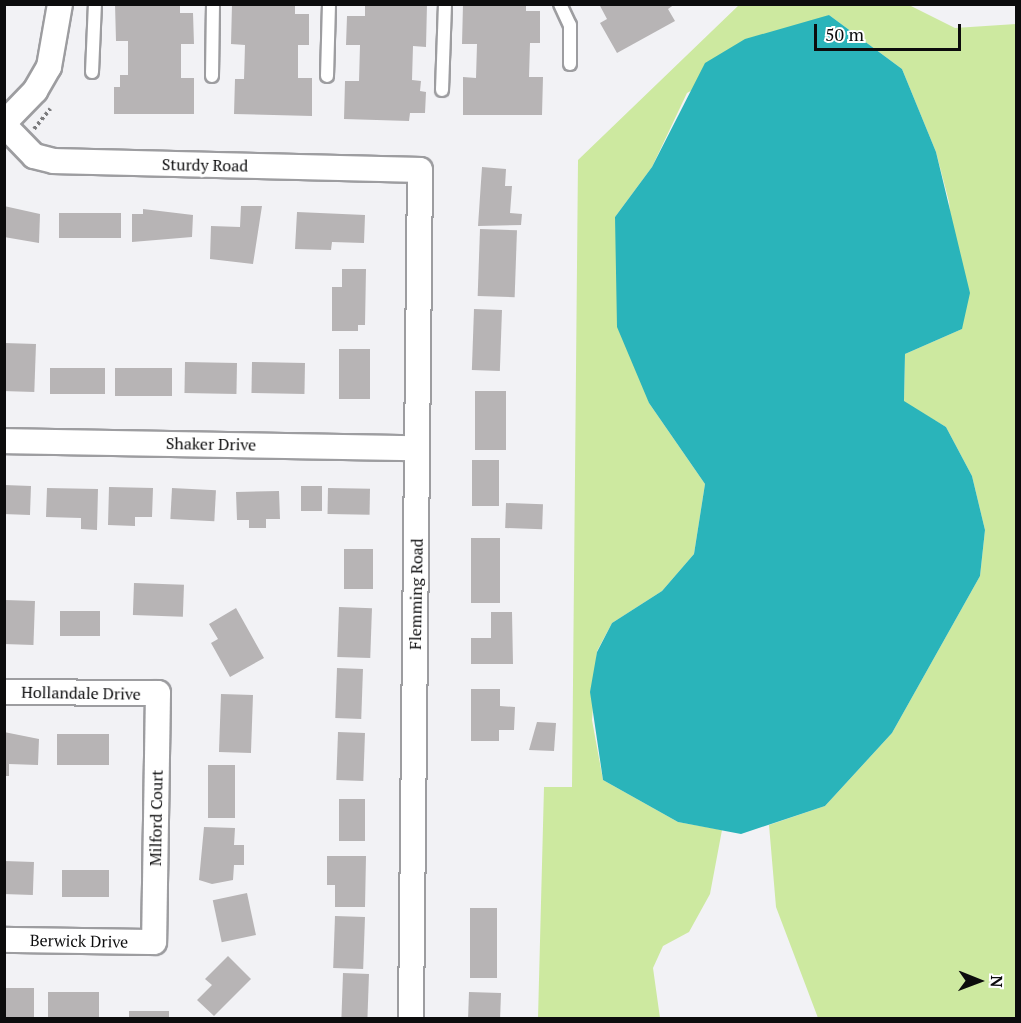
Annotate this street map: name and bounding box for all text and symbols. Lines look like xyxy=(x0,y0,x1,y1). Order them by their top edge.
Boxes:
scale bar xyxy=(817,12,964,50)
text: 50 m xyxy=(825,22,864,46)
street label: Sturdy Road xyxy=(162,155,248,175)
street label: Shaker Drive xyxy=(166,434,256,454)
street label: Flemming Road xyxy=(405,538,427,650)
street label: Hollandale Drive xyxy=(21,682,141,704)
street label: Milford Court xyxy=(146,770,166,866)
street label: Berwick Drive xyxy=(30,931,128,951)
north arrow xyxy=(949,951,1009,1011)
text: N xyxy=(986,975,1008,988)

